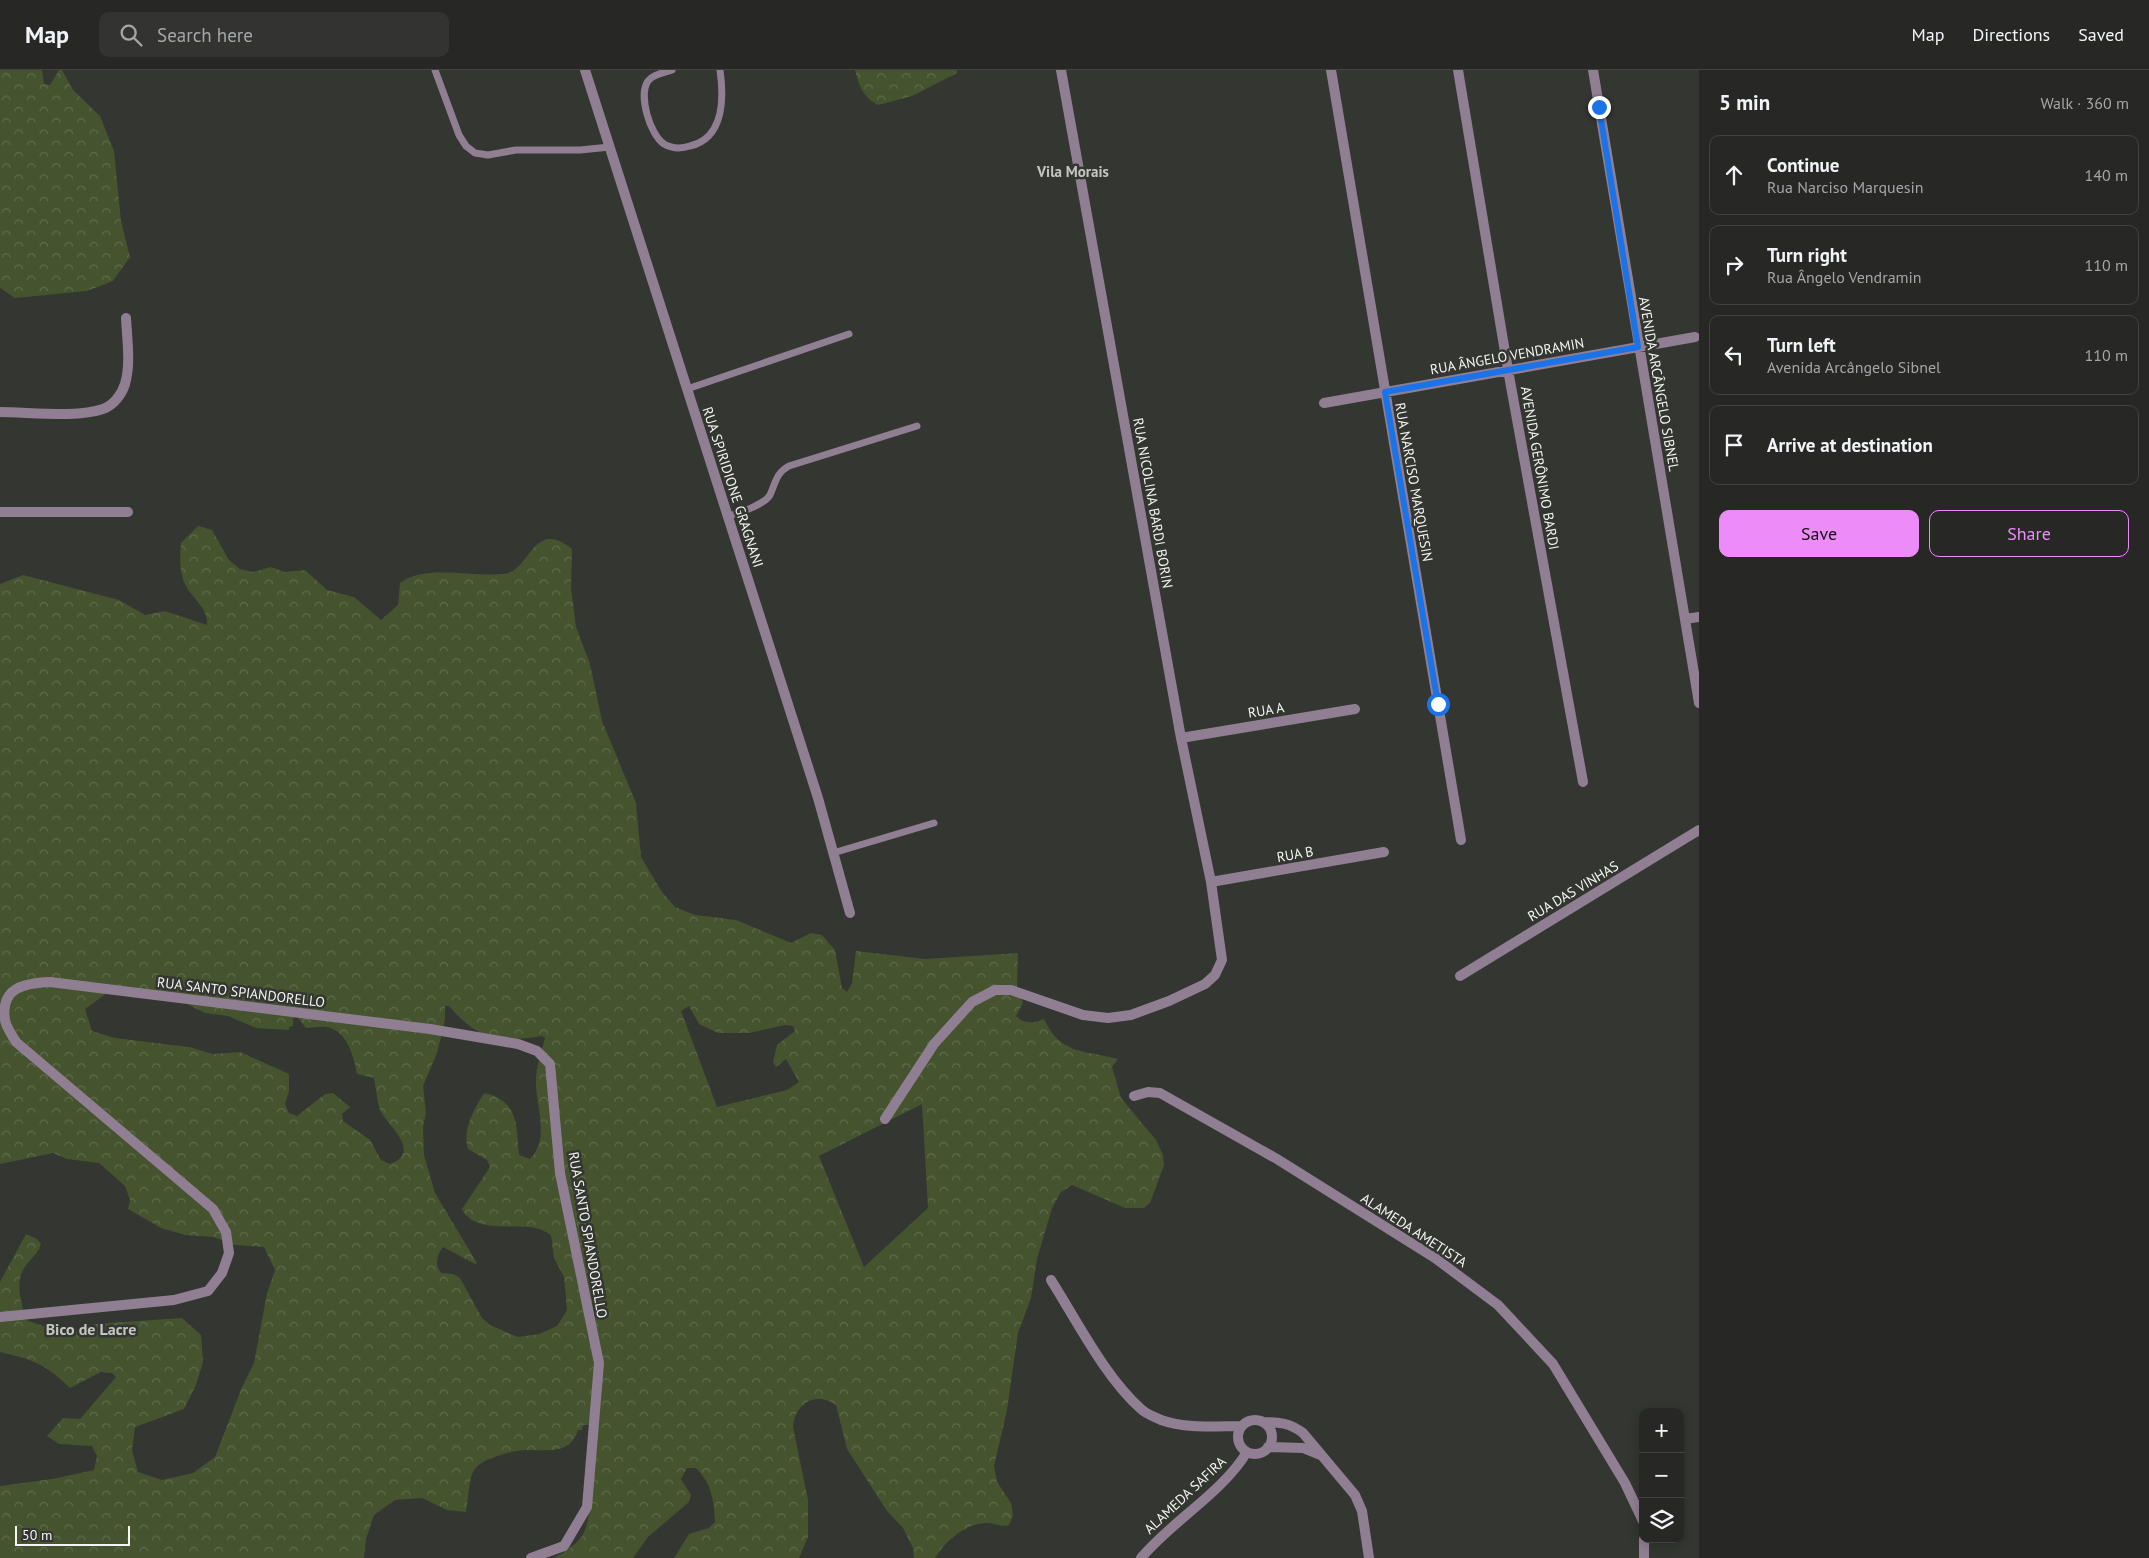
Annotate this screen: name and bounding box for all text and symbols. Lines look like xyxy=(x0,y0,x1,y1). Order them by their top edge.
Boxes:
search box xyxy=(99,12,449,57)
text: Map xyxy=(25,19,69,50)
icon: search xyxy=(117,21,145,49)
text: Search here xyxy=(157,23,253,47)
text: Map xyxy=(1912,23,1944,46)
text: Directions xyxy=(1972,23,2050,46)
text: Saved xyxy=(2078,23,2124,46)
text: 5 min xyxy=(1719,89,1770,116)
text: Walk · 360 m xyxy=(2040,93,2129,113)
route end xyxy=(1588,96,1611,119)
text: Continue xyxy=(1767,153,1839,177)
icon: ahead xyxy=(1720,161,1748,189)
district label: Vila Morais xyxy=(1036,162,1109,181)
text: 140 m xyxy=(2085,165,2128,185)
text: Rua Narciso Marquesin xyxy=(1767,177,1924,197)
text: Turn right xyxy=(1767,243,1847,267)
icon: right xyxy=(1720,251,1748,279)
text: 110 m xyxy=(2085,255,2128,275)
text: Rua Ângelo Vendramin xyxy=(1767,267,1922,287)
street label: AVENIDA ARCÂNGELO SIBNEL xyxy=(1635,295,1683,473)
text: Turn left xyxy=(1767,333,1836,357)
street label: RUA ÂNGELO VENDRAMIN xyxy=(1429,334,1585,378)
icon: left xyxy=(1720,341,1748,369)
text: 110 m xyxy=(2085,345,2128,365)
text: Avenida Arcângelo Sibnel xyxy=(1767,357,1941,377)
street label: AVENIDA GERÔNIMO BARDI xyxy=(1517,385,1563,551)
street label: RUA NARCISO MARQUESIN xyxy=(1391,401,1437,563)
street label: RUA SPIRIDIONE GRAGNANI xyxy=(698,404,768,570)
street label: RUA NICOLINA BARDI BORIN xyxy=(1129,416,1177,590)
icon: arrive xyxy=(1720,431,1748,459)
text: Arrive at destination xyxy=(1767,433,1933,457)
button: Save xyxy=(1719,510,1919,557)
button: Share xyxy=(1929,510,2129,557)
route start xyxy=(1427,693,1450,716)
street label: RUA A xyxy=(1247,698,1286,722)
street label: RUA B xyxy=(1275,842,1315,866)
street label: RUA DAS VINHAS xyxy=(1524,857,1622,925)
street label: RUA SANTO SPIANDORELLO xyxy=(156,973,326,1011)
street label: RUA SANTO SPIANDORELLO xyxy=(564,1150,612,1320)
street label: ALAMEDA AMETISTA xyxy=(1357,1189,1471,1271)
district label: Bico de Lacre xyxy=(46,1319,136,1339)
map controls xyxy=(1639,1408,1684,1543)
button: + xyxy=(1639,1408,1684,1453)
street label: ALAMEDA SAFIRA xyxy=(1140,1452,1230,1538)
button: − xyxy=(1639,1453,1684,1498)
button: layers xyxy=(1639,1498,1684,1543)
scale bar xyxy=(15,1523,130,1546)
text: 50 m xyxy=(22,1526,52,1544)

